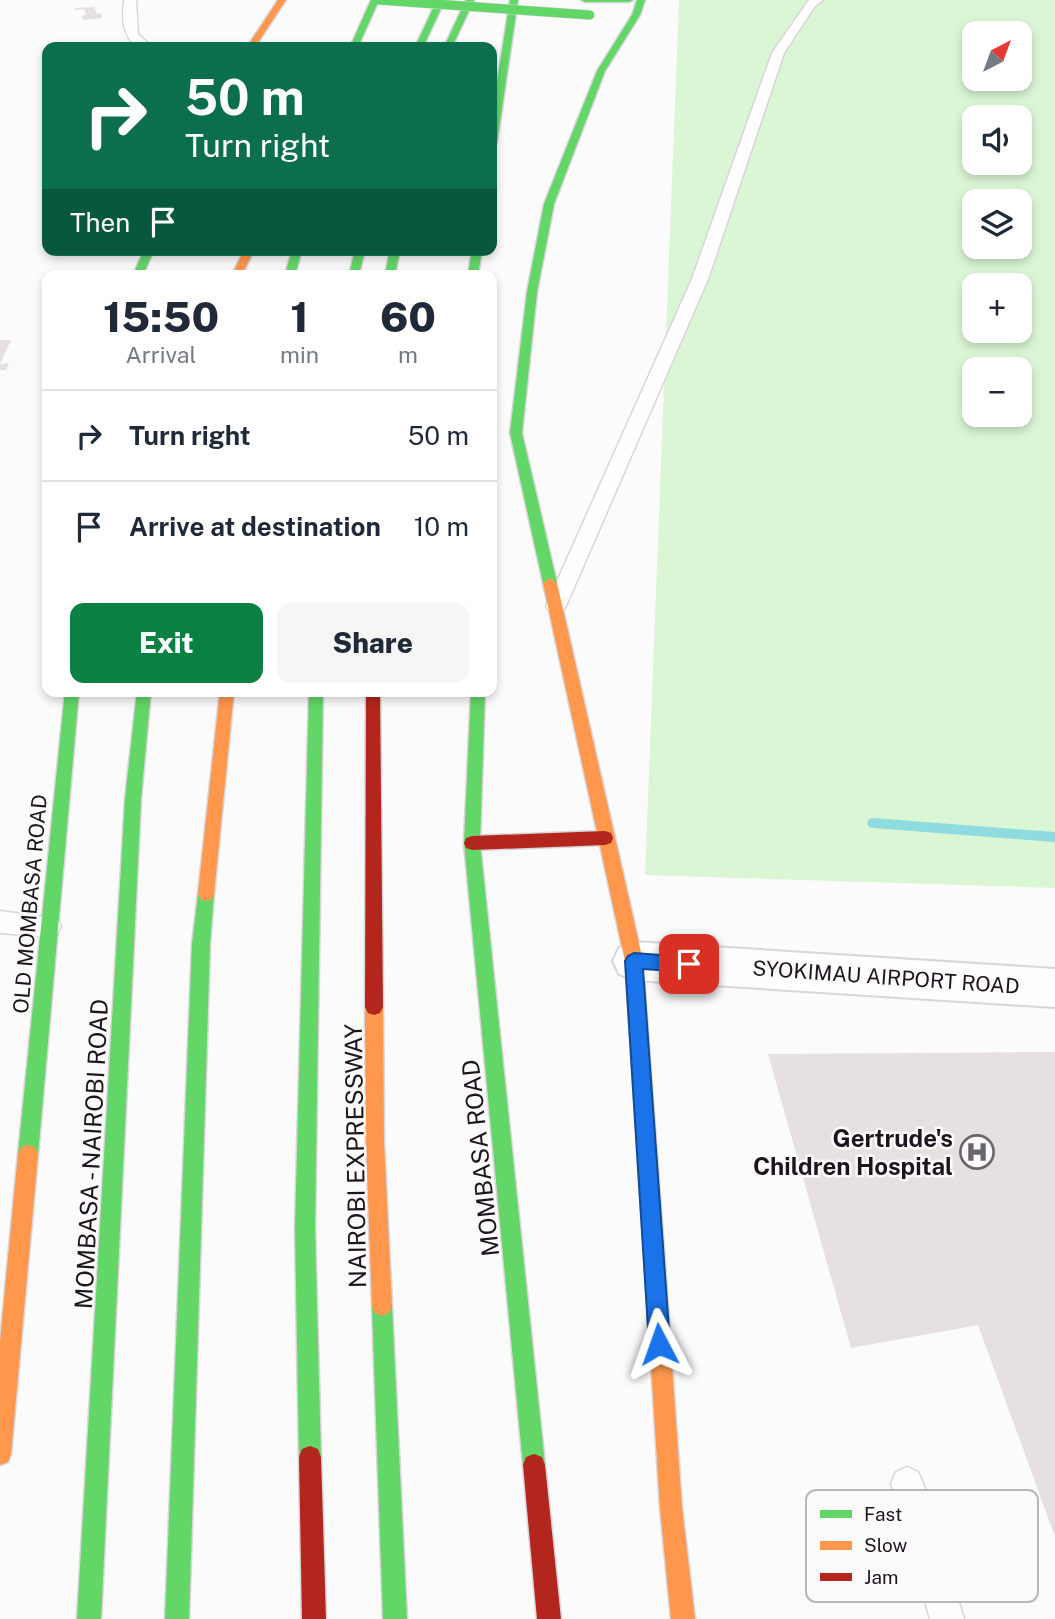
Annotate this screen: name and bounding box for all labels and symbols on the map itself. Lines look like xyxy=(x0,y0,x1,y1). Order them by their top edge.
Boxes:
north arrow xyxy=(962,21,1032,91)
street label: OLD MOMBASA ROAD xyxy=(8,793,52,1015)
pin xyxy=(659,934,719,994)
street label: SYOKIMAU AIRPORT ROAD xyxy=(752,955,1020,999)
street label: MOMBASA - NAIROBI ROAD xyxy=(69,998,113,1310)
street label: NAIROBI EXPRESSWAY xyxy=(339,1023,371,1289)
street label: MOMBASA ROAD xyxy=(456,1058,504,1258)
place label: Gertrude's Children Hospital xyxy=(753,1124,953,1180)
hospital icon: Gertrude's Children Hospital xyxy=(958,1133,996,1171)
position arrow xyxy=(622,1307,696,1381)
legend xyxy=(806,1490,1038,1602)
text: Fast xyxy=(864,1503,902,1525)
text: Slow xyxy=(864,1534,908,1556)
text: Jam xyxy=(864,1566,898,1588)

